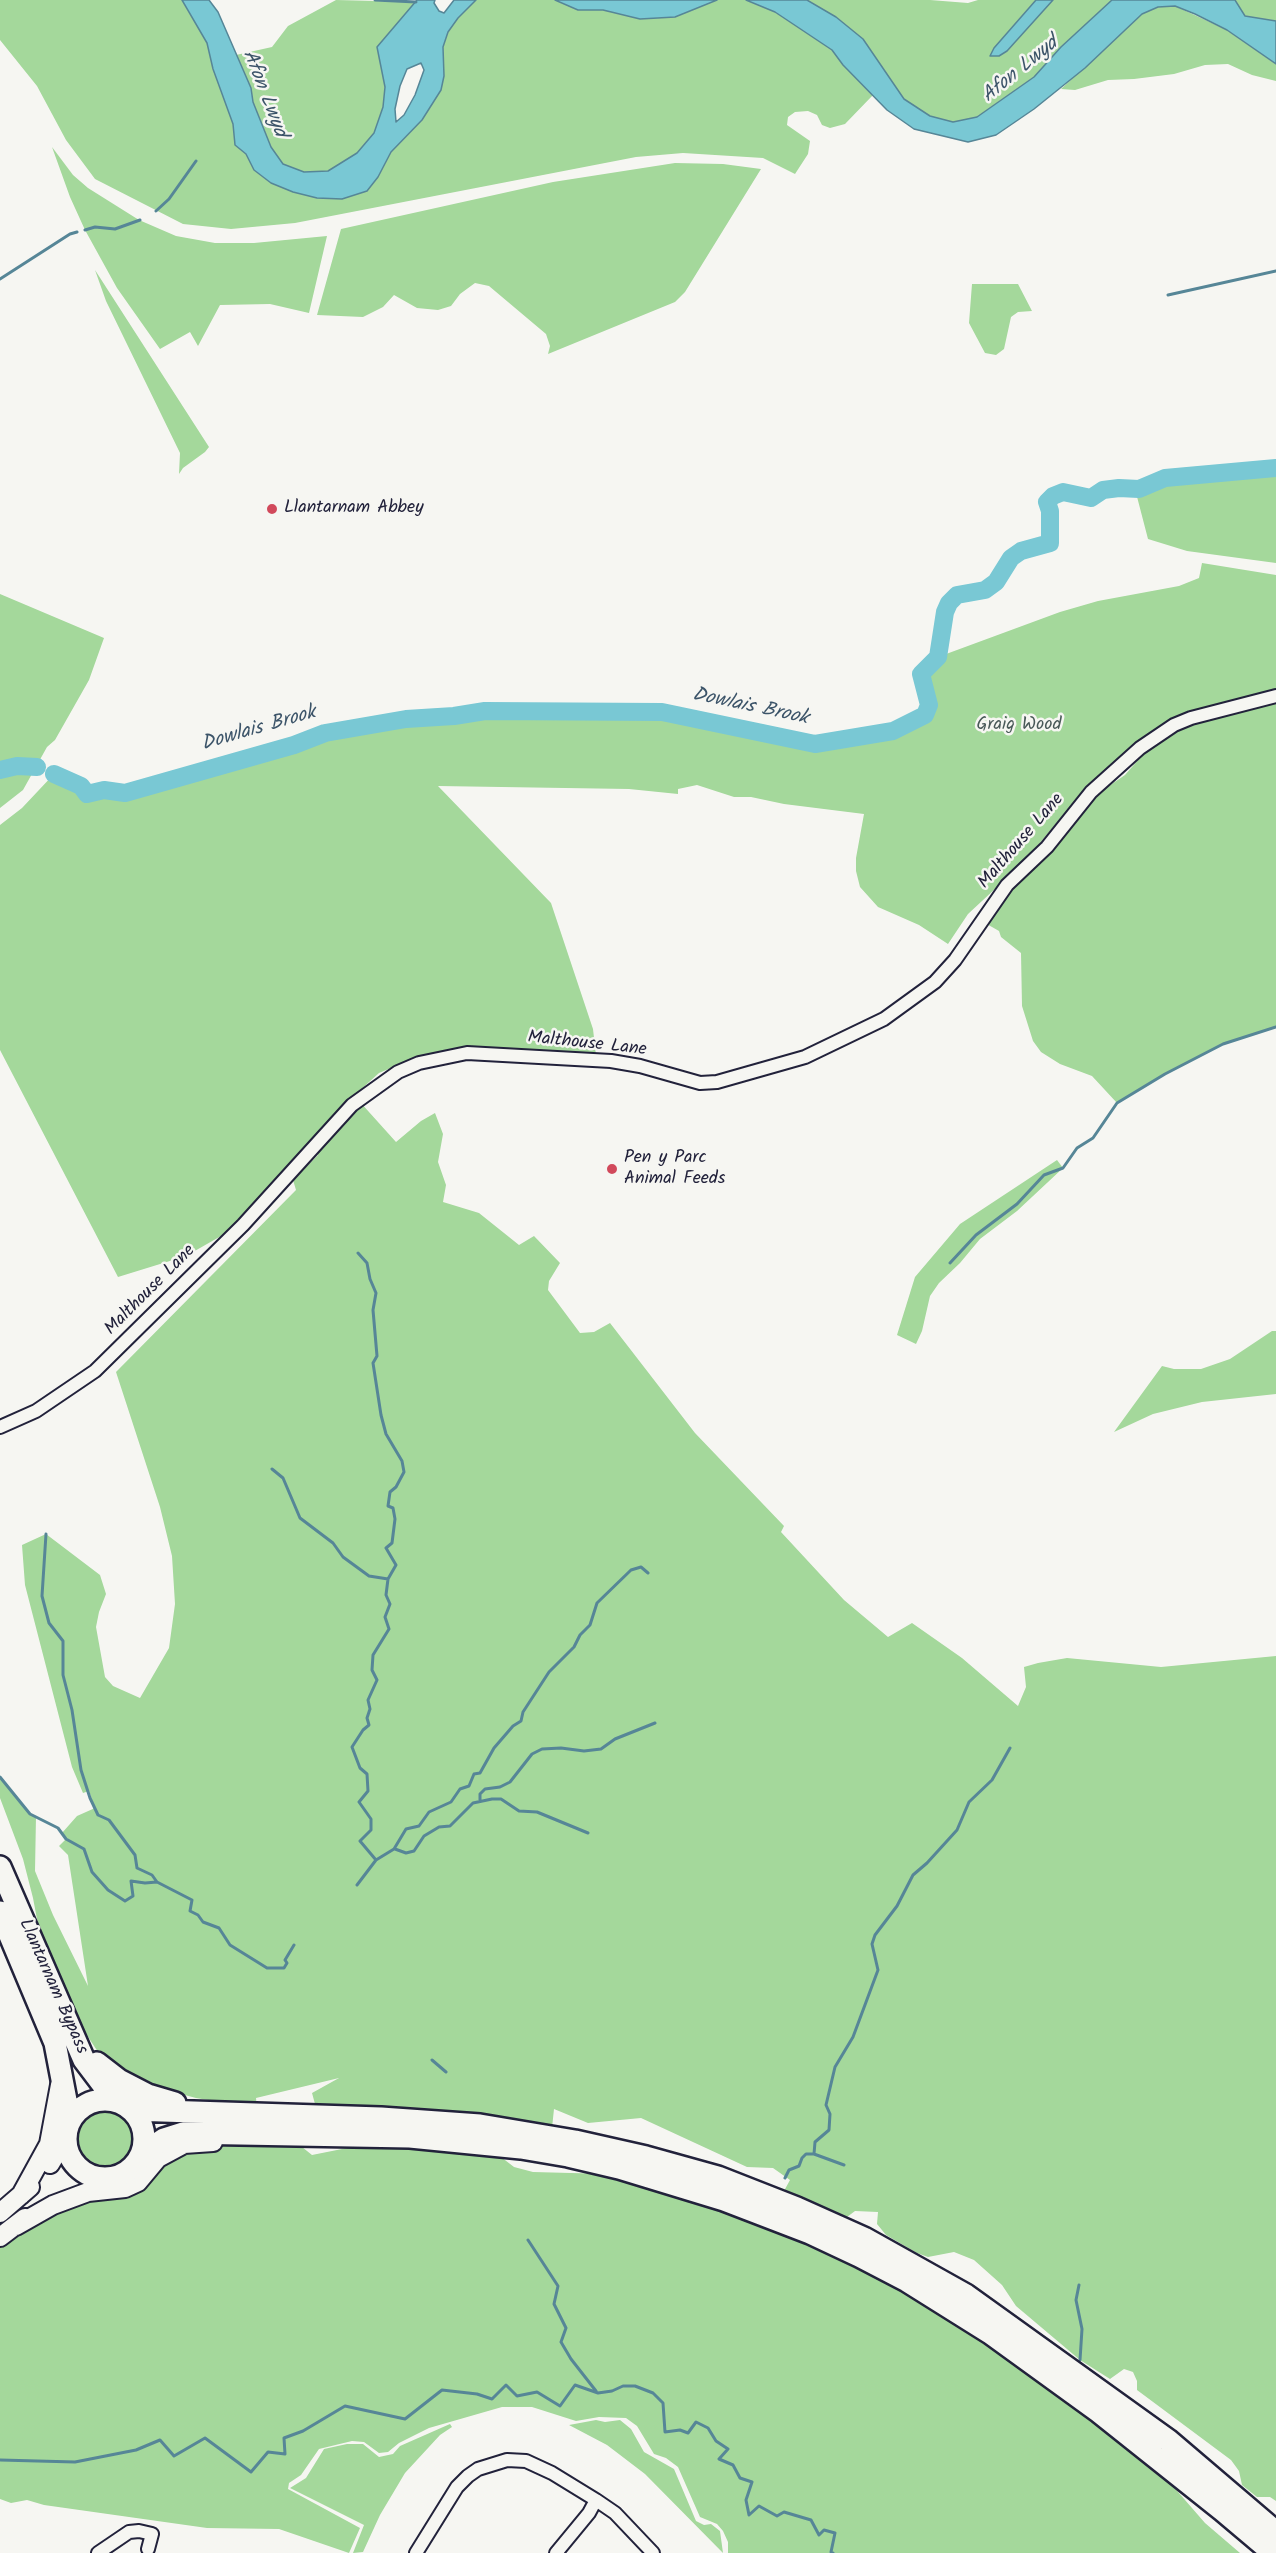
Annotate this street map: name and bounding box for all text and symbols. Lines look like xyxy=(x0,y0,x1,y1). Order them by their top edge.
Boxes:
water label: Afon Lwyd xyxy=(978,33,1064,109)
water label: Afon Lwyd xyxy=(235,47,291,141)
place label: Llantarnam Abbey xyxy=(284,498,424,520)
marker: Llantarnam Abbey xyxy=(265,502,279,516)
water label: Dowlais Brook xyxy=(690,684,810,732)
water label: Dowlais Brook xyxy=(199,702,319,758)
park label: Graig Wood xyxy=(977,715,1061,737)
street label: Malthouse Lane xyxy=(975,790,1069,894)
street label: Malthouse Lane xyxy=(526,1028,648,1062)
place label: Pen y Parc Animal Feeds xyxy=(624,1148,725,1190)
marker: Pen y Parc Animal Feeds xyxy=(605,1162,619,1176)
street label: Malthouse Lane xyxy=(101,1241,201,1341)
street label: Llantarnam Bypass xyxy=(13,1916,91,2058)

